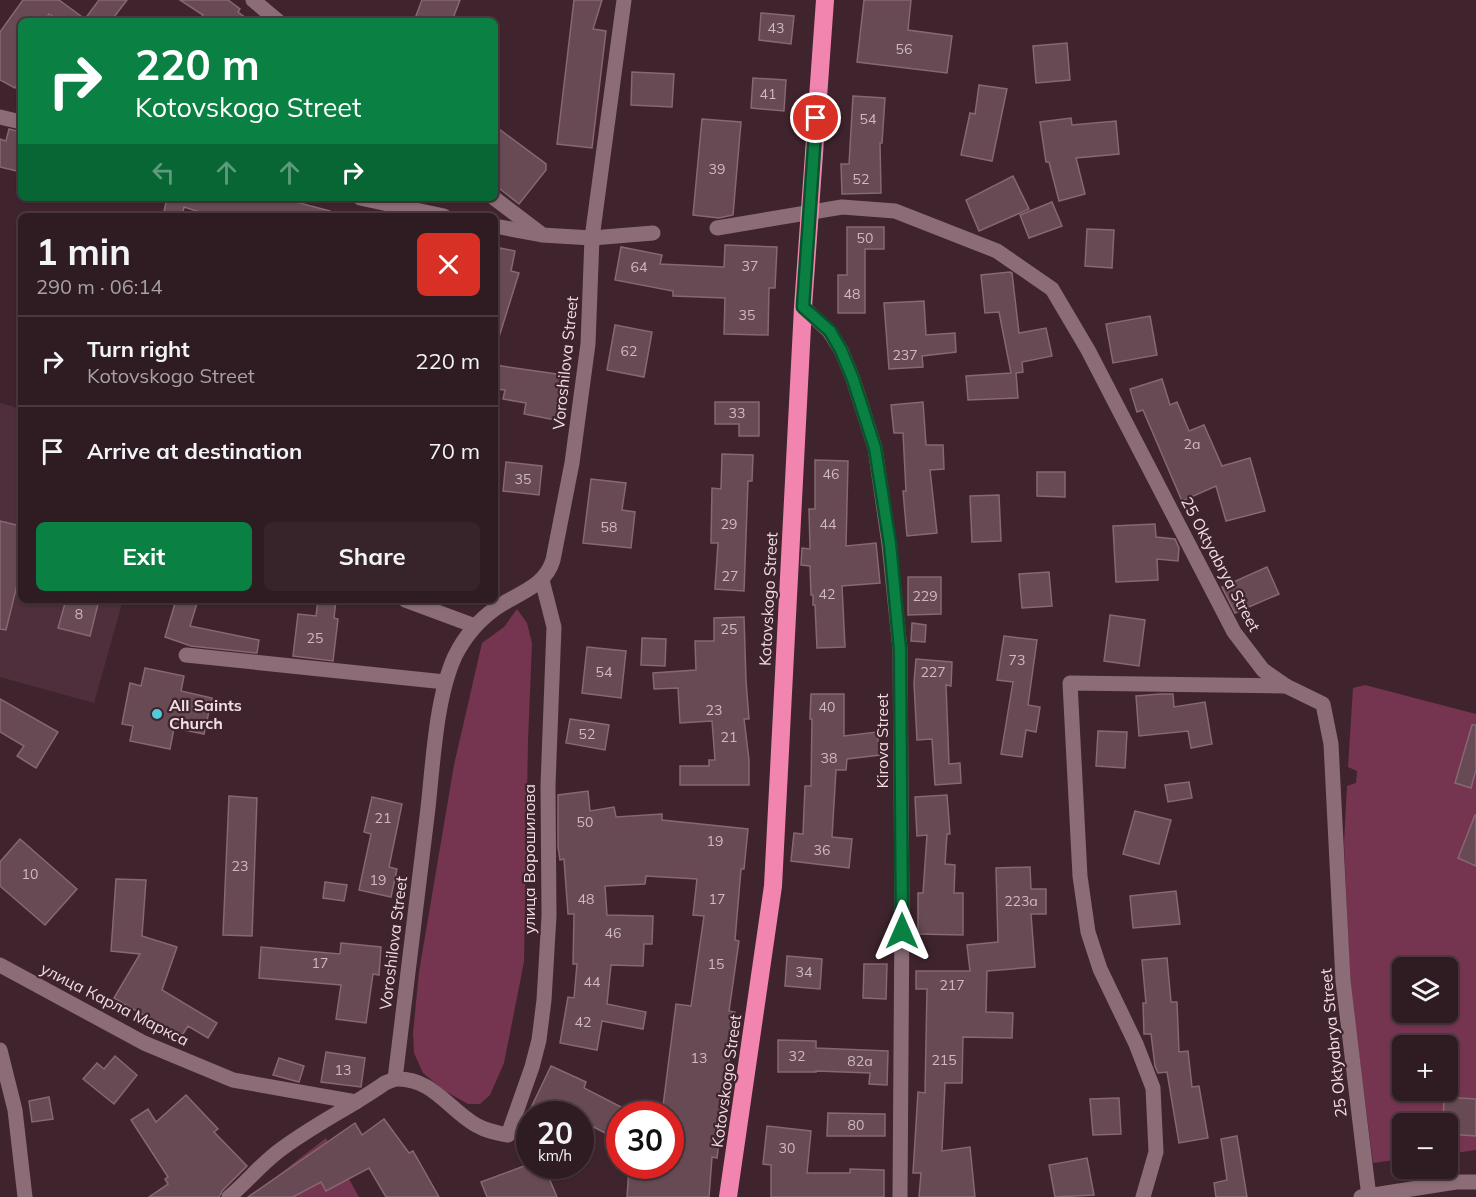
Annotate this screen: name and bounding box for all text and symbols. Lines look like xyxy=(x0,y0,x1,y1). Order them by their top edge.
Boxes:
house number: 43 xyxy=(768,19,784,37)
text: 220 m xyxy=(135,38,260,91)
house number: 56 xyxy=(896,40,912,58)
icon: right xyxy=(36,42,114,120)
house number: 41 xyxy=(760,85,776,103)
text: Kotovskogo Street xyxy=(135,90,361,124)
pin xyxy=(790,92,841,143)
icon: arrive xyxy=(799,101,832,134)
house number: 54 xyxy=(860,110,877,128)
icon: left xyxy=(147,156,180,189)
icon: ahead xyxy=(210,156,243,189)
icon: ahead xyxy=(273,156,306,189)
icon: right xyxy=(336,156,369,189)
house number: 39 xyxy=(709,160,725,178)
house number: 52 xyxy=(853,170,869,188)
text: 1 min xyxy=(36,229,131,274)
house number: 50 xyxy=(857,229,873,247)
button: close xyxy=(417,233,480,296)
house number: 37 xyxy=(742,257,758,275)
house number: 64 xyxy=(631,258,648,276)
text: 290 m · 06:14 xyxy=(36,274,162,299)
house number: 48 xyxy=(844,285,860,303)
street label: Voroshilova Street xyxy=(548,295,582,431)
house number: 35 xyxy=(739,306,755,324)
text: Turn right xyxy=(87,335,190,363)
house number: 62 xyxy=(621,342,637,360)
icon: right xyxy=(36,345,69,378)
house number: 237 xyxy=(892,346,918,364)
text: 220 m xyxy=(415,347,480,375)
text: Kotovskogo Street xyxy=(87,363,255,388)
house number: 33 xyxy=(729,404,745,422)
icon: arrive xyxy=(36,435,69,468)
house number: 2а xyxy=(1184,435,1200,453)
text: Arrive at destination xyxy=(87,437,302,465)
text: 70 m xyxy=(429,437,480,465)
house number: 46 xyxy=(823,465,839,483)
house number: 35 xyxy=(515,470,531,488)
street label: 25 Oktyabrya Street xyxy=(1177,493,1265,635)
house number: 29 xyxy=(721,515,737,533)
house number: 44 xyxy=(820,515,837,533)
house number: 58 xyxy=(601,518,617,536)
button: Exit xyxy=(36,522,252,591)
button: Share xyxy=(264,522,480,591)
street label: Kotovskogo Street xyxy=(755,531,782,667)
house number: 27 xyxy=(722,567,738,585)
house number: 42 xyxy=(819,585,835,603)
house number: 229 xyxy=(912,587,938,605)
house number: 8 xyxy=(75,605,83,623)
house number: 25 xyxy=(721,620,737,638)
house number: 25 xyxy=(307,629,323,647)
house number: 73 xyxy=(1009,651,1025,669)
house number: 54 xyxy=(596,663,613,681)
house number: 227 xyxy=(920,663,946,681)
street label: Kirova Street xyxy=(872,693,892,789)
place label: All Saints Church xyxy=(169,695,242,733)
house number: 40 xyxy=(819,698,835,716)
house number: 23 xyxy=(706,701,722,719)
marker: All Saints Church xyxy=(150,707,164,721)
house number: 52 xyxy=(579,725,595,743)
house number: 21 xyxy=(721,728,737,746)
house number: 38 xyxy=(821,749,837,767)
street label: улица Ворошилова xyxy=(519,784,539,934)
house number: 21 xyxy=(375,809,391,827)
house number: 50 xyxy=(577,813,593,831)
house number: 19 xyxy=(707,832,723,850)
house number: 36 xyxy=(814,841,830,859)
house number: 23 xyxy=(232,857,248,875)
house number: 10 xyxy=(22,865,38,883)
house number: 19 xyxy=(370,871,386,889)
street label: Voroshilova Street xyxy=(375,875,411,1011)
house number: 48 xyxy=(578,890,594,908)
house number: 17 xyxy=(709,890,725,908)
house number: 223а xyxy=(1004,892,1038,910)
position arrow xyxy=(870,899,934,963)
house number: 46 xyxy=(605,924,621,942)
house number: 17 xyxy=(312,954,328,972)
house number: 15 xyxy=(708,955,724,973)
map controls xyxy=(1392,957,1458,1179)
button: layers xyxy=(1392,957,1458,1023)
street label: улица Карла Маркса xyxy=(38,958,192,1050)
house number: 34 xyxy=(796,963,813,981)
street label: 25 Oktyabrya Street xyxy=(1315,967,1351,1118)
house number: 44 xyxy=(584,973,601,991)
house number: 217 xyxy=(939,976,965,994)
house number: 42 xyxy=(575,1013,591,1031)
street label: Kotovskogo Street xyxy=(707,1013,745,1149)
button: + xyxy=(1392,1035,1458,1101)
house number: 32 xyxy=(789,1047,805,1065)
house number: 13 xyxy=(691,1049,707,1067)
house number: 215 xyxy=(931,1051,957,1069)
house number: 82а xyxy=(847,1052,873,1070)
house number: 13 xyxy=(335,1061,351,1079)
speed limit sign: 30 xyxy=(606,1101,684,1179)
button: − xyxy=(1392,1113,1458,1179)
text: 20 xyxy=(537,1114,573,1152)
house number: 80 xyxy=(848,1116,864,1134)
house number: 30 xyxy=(779,1139,795,1157)
text: km/h xyxy=(538,1146,572,1165)

